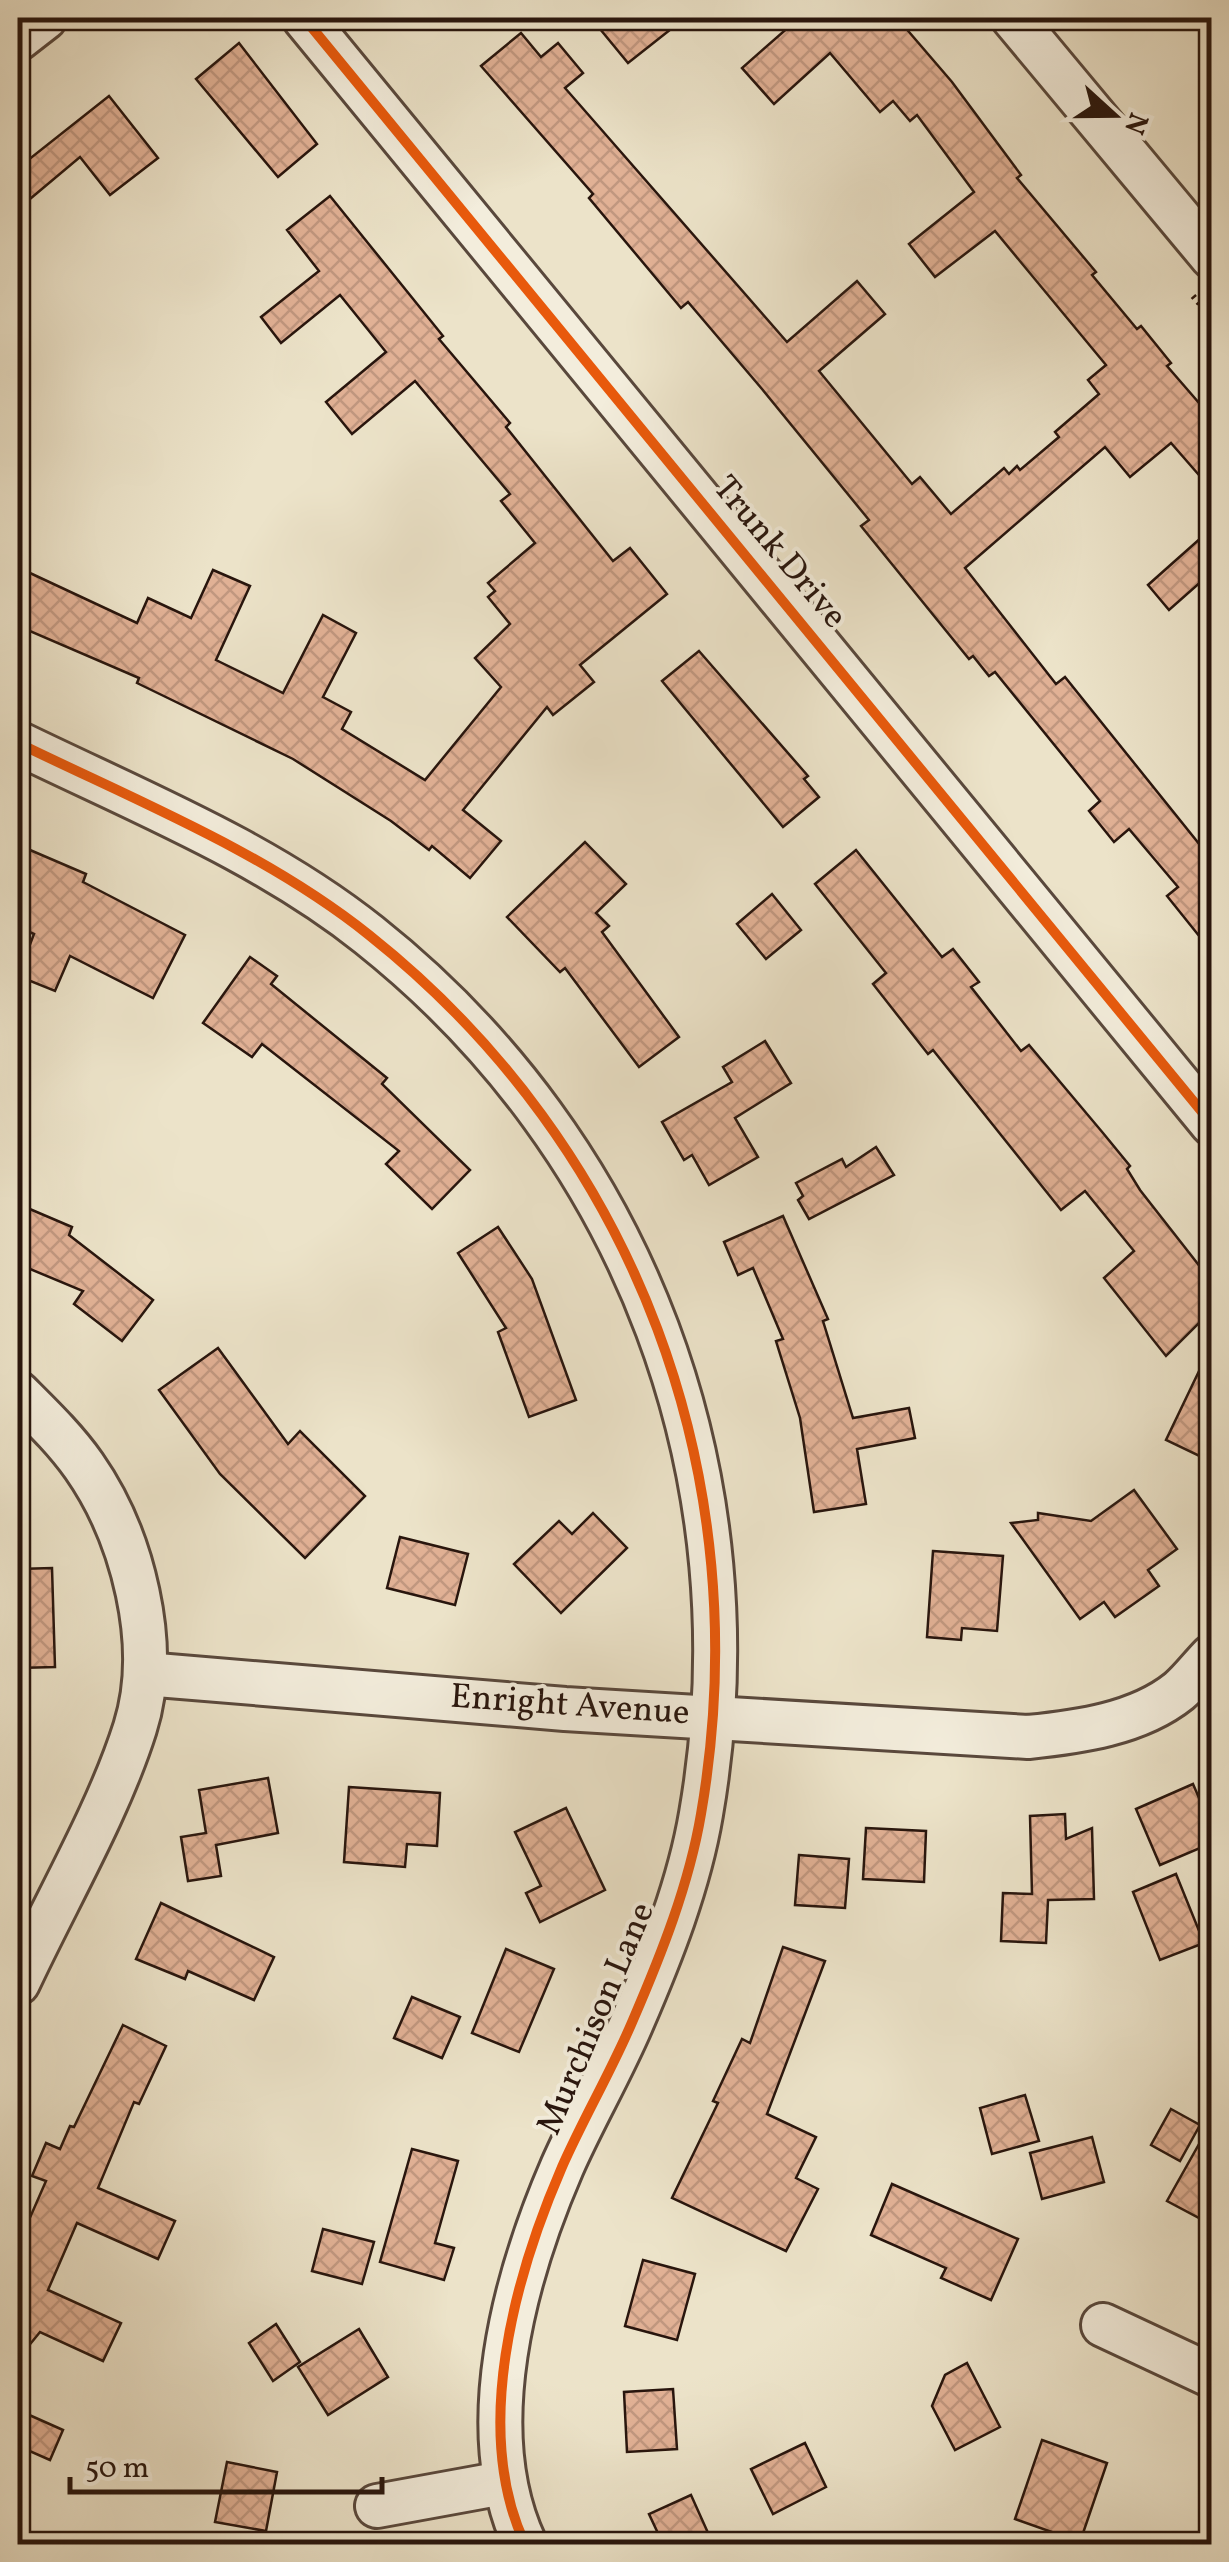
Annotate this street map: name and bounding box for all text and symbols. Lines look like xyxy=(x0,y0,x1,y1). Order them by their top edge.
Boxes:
north arrow xyxy=(1064,65,1164,165)
text: N xyxy=(1113,107,1157,140)
street label: Trunk Drive xyxy=(701,466,857,640)
street label: Enright Avenue xyxy=(449,1674,691,1738)
street label: Murchison Lane xyxy=(526,1895,668,2143)
scale bar xyxy=(70,2432,382,2494)
text: 50 m xyxy=(85,2448,149,2490)

